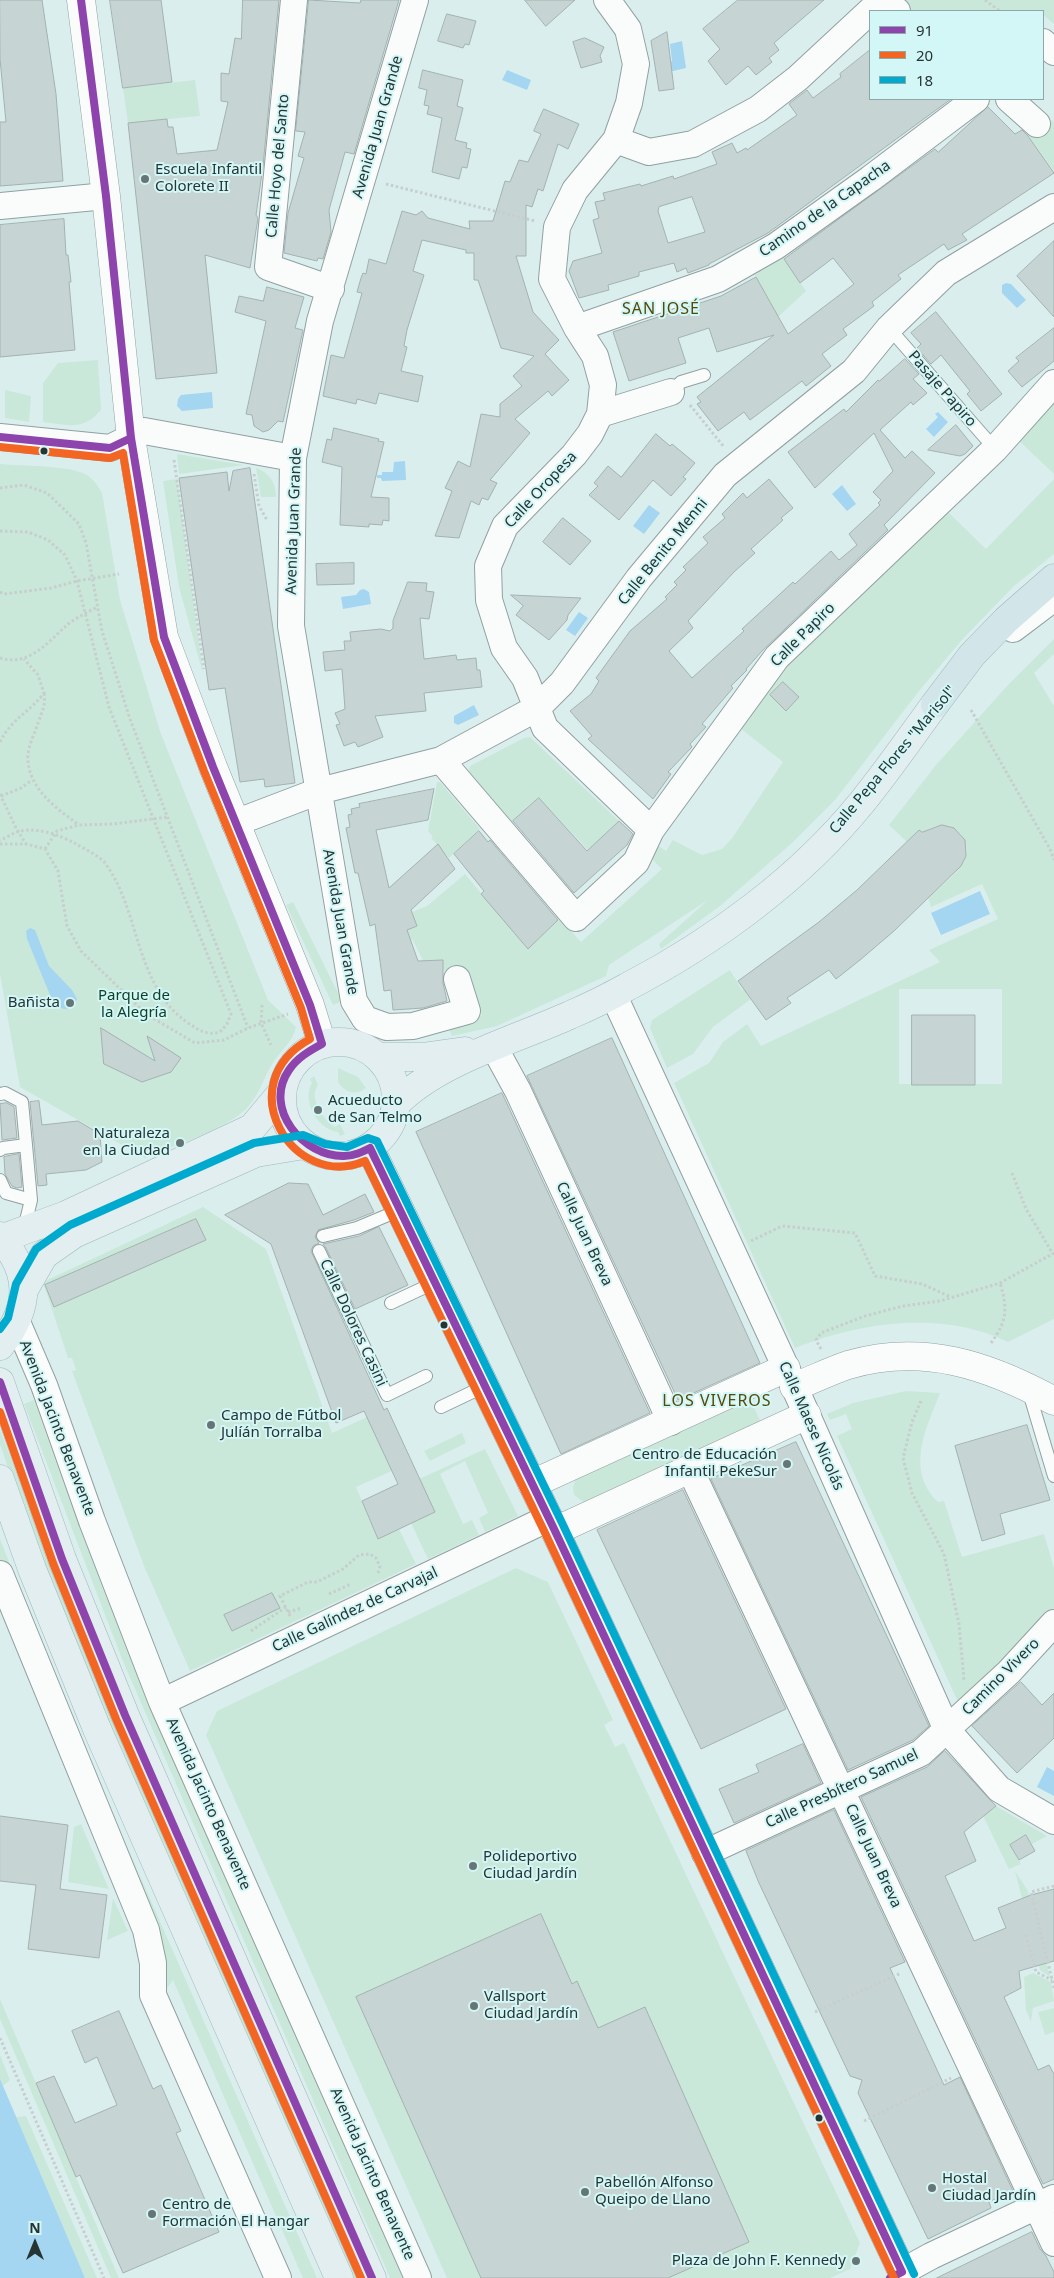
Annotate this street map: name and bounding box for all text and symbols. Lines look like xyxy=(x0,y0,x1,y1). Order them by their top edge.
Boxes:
legend xyxy=(869,10,1044,100)
text: 91 xyxy=(916,20,933,40)
text: 20 xyxy=(916,45,933,65)
street label: Avenida Juan Grande xyxy=(349,54,407,200)
text: 18 xyxy=(916,70,933,90)
street label: Calle Hoyo del Santo xyxy=(263,93,293,239)
street label: Camino de la Capacha xyxy=(756,157,894,261)
place label: Escuela Infantil Colorete II xyxy=(155,161,262,196)
marker: Escuela Infantil Colorete II xyxy=(139,173,151,185)
district label: SAN JOSÉ xyxy=(621,299,701,319)
street label: Pasaje Papiro xyxy=(904,347,980,431)
unlabelled marker xyxy=(39,446,49,456)
street label: Avenida Juan Grande xyxy=(282,447,306,595)
street label: Calle Oropesa xyxy=(501,448,581,532)
street label: Calle Benito Menni xyxy=(614,495,712,609)
street label: Calle Papiro xyxy=(767,599,839,671)
street label: Calle Pepa Flores "Marisol" xyxy=(826,682,960,838)
street label: Avenida Juan Grande xyxy=(318,848,362,996)
park label: Parque de la Alegría xyxy=(98,987,170,1022)
place label: Bañista xyxy=(8,994,60,1012)
marker: Bañista xyxy=(64,997,76,1009)
place label: Acueducto de San Telmo xyxy=(328,1092,422,1127)
marker: Acueducto de San Telmo xyxy=(312,1104,324,1116)
place label: Naturaleza en la Ciudad xyxy=(83,1125,170,1160)
marker: Naturaleza en la Ciudad xyxy=(174,1137,186,1149)
street label: Calle Juan Breva xyxy=(552,1179,616,1289)
street label: Calle Dolores Casini xyxy=(316,1256,390,1390)
unlabelled marker xyxy=(439,1320,449,1330)
street label: Avenida Jacinto Benavente xyxy=(15,1338,99,1518)
street label: Calle Maese Nicolás xyxy=(775,1359,847,1493)
district label: LOS VIVEROS xyxy=(661,1391,773,1411)
place label: Campo de Fútbol Julíán Torralba xyxy=(221,1407,341,1442)
marker: Campo de Fútbol Julíán Torralba xyxy=(205,1419,217,1431)
place label: Centro de Educación Infantil PekeSur xyxy=(632,1446,777,1481)
marker: Centro de Educación Infantil PekeSur xyxy=(781,1458,793,1470)
street label: Calle Galíndez de Carvajal xyxy=(269,1564,441,1656)
street label: Camino Vivero xyxy=(959,1635,1043,1719)
street label: Avenida Jacinto Benavente xyxy=(162,1715,254,1893)
street label: Calle Presbítero Samuel xyxy=(763,1746,921,1832)
street label: Calle Juan Breva xyxy=(841,1801,905,1911)
place label: Polideportivo Ciudad Jardín xyxy=(483,1848,577,1883)
marker: Polideportivo Ciudad Jardín xyxy=(467,1860,479,1872)
place label: Vallsport Ciudad Jardín xyxy=(484,1988,578,2023)
marker: Vallsport Ciudad Jardín xyxy=(468,2000,480,2012)
street label: Avenida Jacinto Benavente xyxy=(326,2085,418,2263)
unlabelled marker xyxy=(814,2113,824,2123)
place label: Hostal Ciudad Jardín xyxy=(942,2170,1036,2205)
place label: Pabellón Alfonso Queipo de Llano xyxy=(595,2174,713,2209)
marker: Hostal Ciudad Jardín xyxy=(926,2182,938,2194)
marker: Pabellón Alfonso Queipo de Llano xyxy=(579,2186,591,2198)
place label: Centro de Formación El Hangar xyxy=(162,2196,310,2231)
marker: Centro de Formación El Hangar xyxy=(146,2208,158,2220)
north arrow xyxy=(10,2218,60,2268)
text: N xyxy=(29,2218,41,2237)
place label: Plaza de John F. Kennedy xyxy=(672,2252,846,2270)
marker: Plaza de John F. Kennedy xyxy=(850,2255,862,2267)

